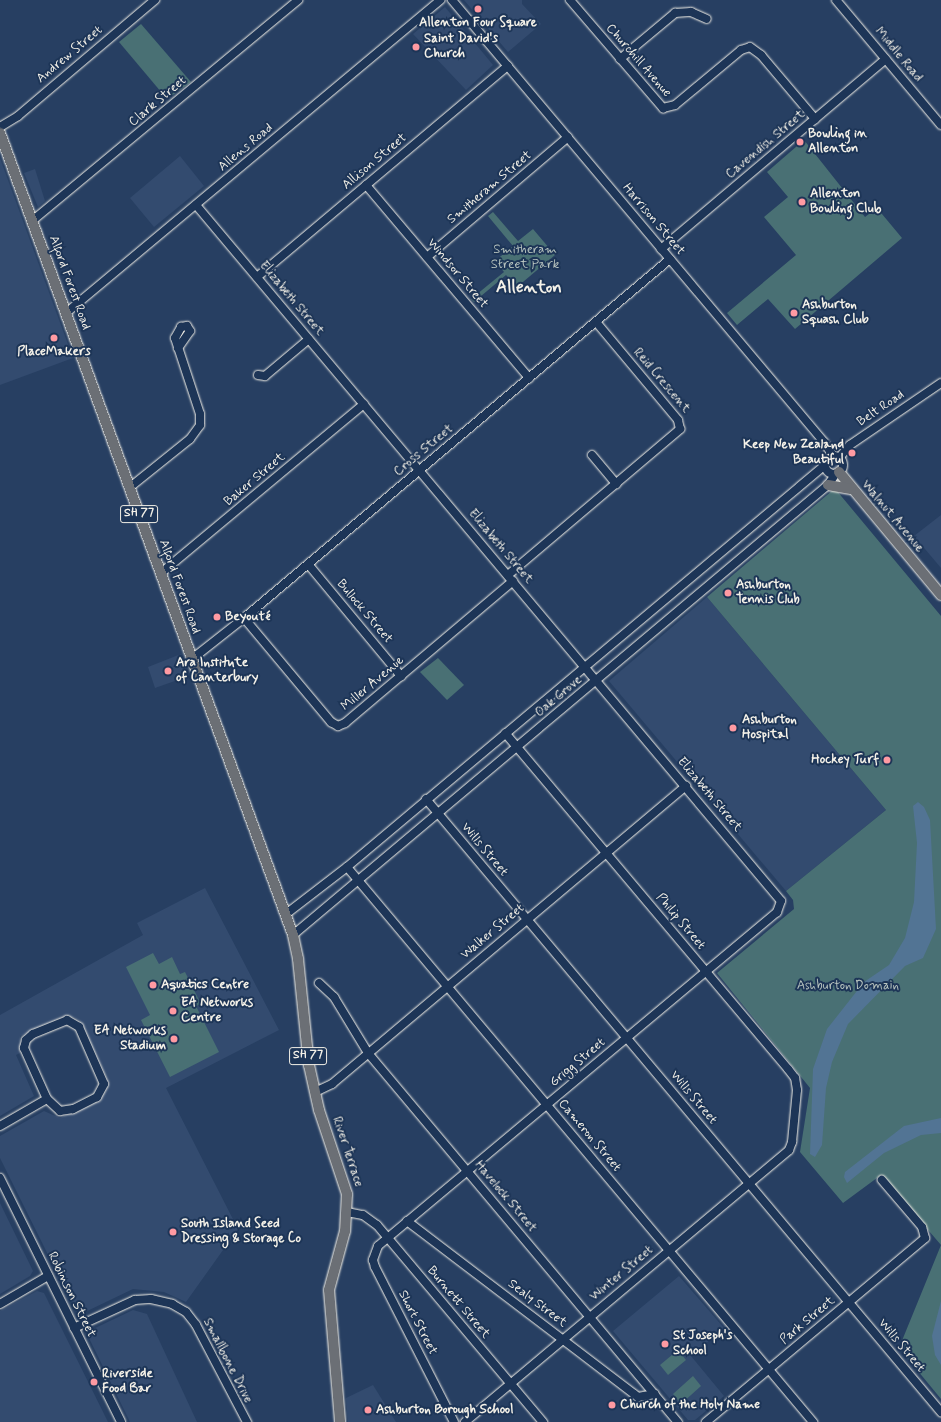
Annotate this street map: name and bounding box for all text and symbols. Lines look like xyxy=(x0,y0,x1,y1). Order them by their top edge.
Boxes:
marker: Allenton Four Square xyxy=(473,4,483,14)
place label: Allenton Four Square xyxy=(419,15,537,31)
street label: Churchill Avenue xyxy=(601,20,675,102)
street label: Andrew Street xyxy=(33,22,107,88)
street label: Middle Road xyxy=(871,24,925,86)
place label: Saint David's Church xyxy=(424,32,498,63)
marker: Saint David's Church xyxy=(411,42,421,52)
street label: Clark Street xyxy=(125,73,191,131)
street label: Cavendish Street xyxy=(723,107,809,183)
street label: Allens Road xyxy=(215,121,277,175)
place label: Bowling in Allenton xyxy=(808,127,863,158)
street label: Allison Street xyxy=(340,131,410,193)
marker: Bowling in Allenton xyxy=(795,137,805,147)
street label: Smitheram Street xyxy=(445,148,535,228)
street label: Harrison Street xyxy=(619,181,687,259)
place label: Allenton Bowling Club xyxy=(810,187,882,218)
marker: Allenton Bowling Club xyxy=(797,197,807,207)
street label: Alford Forest Road xyxy=(45,234,93,332)
street label: Windsor Street xyxy=(423,236,491,312)
park label: Smitheram Street Park xyxy=(492,243,558,274)
street label: Elizabeth Street xyxy=(255,259,327,339)
district label: Allenton xyxy=(496,278,562,298)
place label: Ashburton Squash Club xyxy=(802,298,869,329)
marker: Ashburton Squash Club xyxy=(789,308,799,318)
marker: PlaceMakers xyxy=(49,333,59,343)
place label: PlaceMakers xyxy=(17,344,91,360)
street label: Reid Crescent xyxy=(631,347,691,415)
street label: Belt Road xyxy=(854,388,908,430)
street label: Cross Street xyxy=(391,422,457,480)
place label: Keep New Zealand Beautiful xyxy=(738,438,844,469)
marker: Keep New Zealand Beautiful xyxy=(847,448,857,458)
street label: Baker Street xyxy=(221,450,289,510)
street label: Walnut Avenue xyxy=(858,478,926,556)
road number: SH 77 xyxy=(120,504,158,524)
street label: Elizabeth Street xyxy=(464,507,536,587)
street label: Alford Forest Road xyxy=(155,538,203,636)
street label: Bullock Street xyxy=(333,577,395,647)
place label: Ashburton Tennis Club xyxy=(736,578,802,609)
marker: Ashburton Tennis Club xyxy=(723,588,733,598)
place label: Beyouté xyxy=(225,609,271,625)
marker: Beyouté xyxy=(212,612,222,622)
street label: Miller Avenue xyxy=(339,654,407,714)
place label: Ara Institute of Canterbury xyxy=(176,656,259,687)
marker: Ara Institute of Canterbury xyxy=(163,666,173,676)
street label: Oak Grove xyxy=(532,673,586,721)
place label: Ashburton Hospital xyxy=(742,713,797,744)
marker: Ashburton Hospital xyxy=(727,722,739,734)
place label: Hockey Turf xyxy=(815,752,879,768)
street label: Elizabeth Street xyxy=(673,755,745,835)
marker: Hockey Turf xyxy=(882,755,892,765)
street label: Wills Street xyxy=(457,819,511,881)
street label: Philip Street xyxy=(651,890,709,954)
street label: Walker Street xyxy=(457,900,529,964)
place label: Aquatics Centre xyxy=(161,977,251,993)
park label: Ashburton Domain xyxy=(796,978,900,994)
marker: Aquatics Centre xyxy=(148,980,158,990)
place label: EA Networks Centre xyxy=(181,996,253,1027)
marker: EA Networks Centre xyxy=(168,1006,178,1016)
place label: EA Networks Stadium xyxy=(94,1024,166,1055)
marker: EA Networks Stadium xyxy=(169,1034,179,1044)
street label: Grigg Street xyxy=(546,1035,610,1091)
road number: SH 77 xyxy=(289,1046,327,1066)
street label: Wills Street xyxy=(666,1067,720,1129)
street label: Cameron Street xyxy=(554,1096,624,1176)
street label: River Terrace xyxy=(328,1115,366,1189)
street label: Havelock Street xyxy=(471,1158,539,1236)
place label: South Island Seed Dressing & Storage Co xyxy=(181,1217,303,1248)
marker: South Island Seed Dressing & Storage Co xyxy=(168,1227,178,1237)
street label: Winter Street xyxy=(586,1242,658,1306)
street label: Robinson Street xyxy=(44,1250,98,1340)
street label: Burnett Street xyxy=(423,1264,493,1342)
street label: Sealy Street xyxy=(504,1277,570,1331)
street label: Short Street xyxy=(394,1288,440,1358)
street label: Park Street xyxy=(777,1294,839,1348)
street label: Wills Street xyxy=(874,1315,928,1377)
street label: Smallbone Drive xyxy=(199,1316,255,1406)
place label: St Joseph's School xyxy=(673,1329,733,1360)
marker: St Joseph's School xyxy=(660,1339,670,1349)
place label: Riverside Food Bar xyxy=(102,1367,153,1398)
marker: Riverside Food Bar xyxy=(89,1377,99,1387)
place label: Church of the Holy Name xyxy=(620,1397,760,1413)
marker: Church of the Holy Name xyxy=(607,1400,617,1410)
place label: Ashburton Borough School xyxy=(376,1402,514,1418)
marker: Ashburton Borough School xyxy=(363,1405,373,1415)

